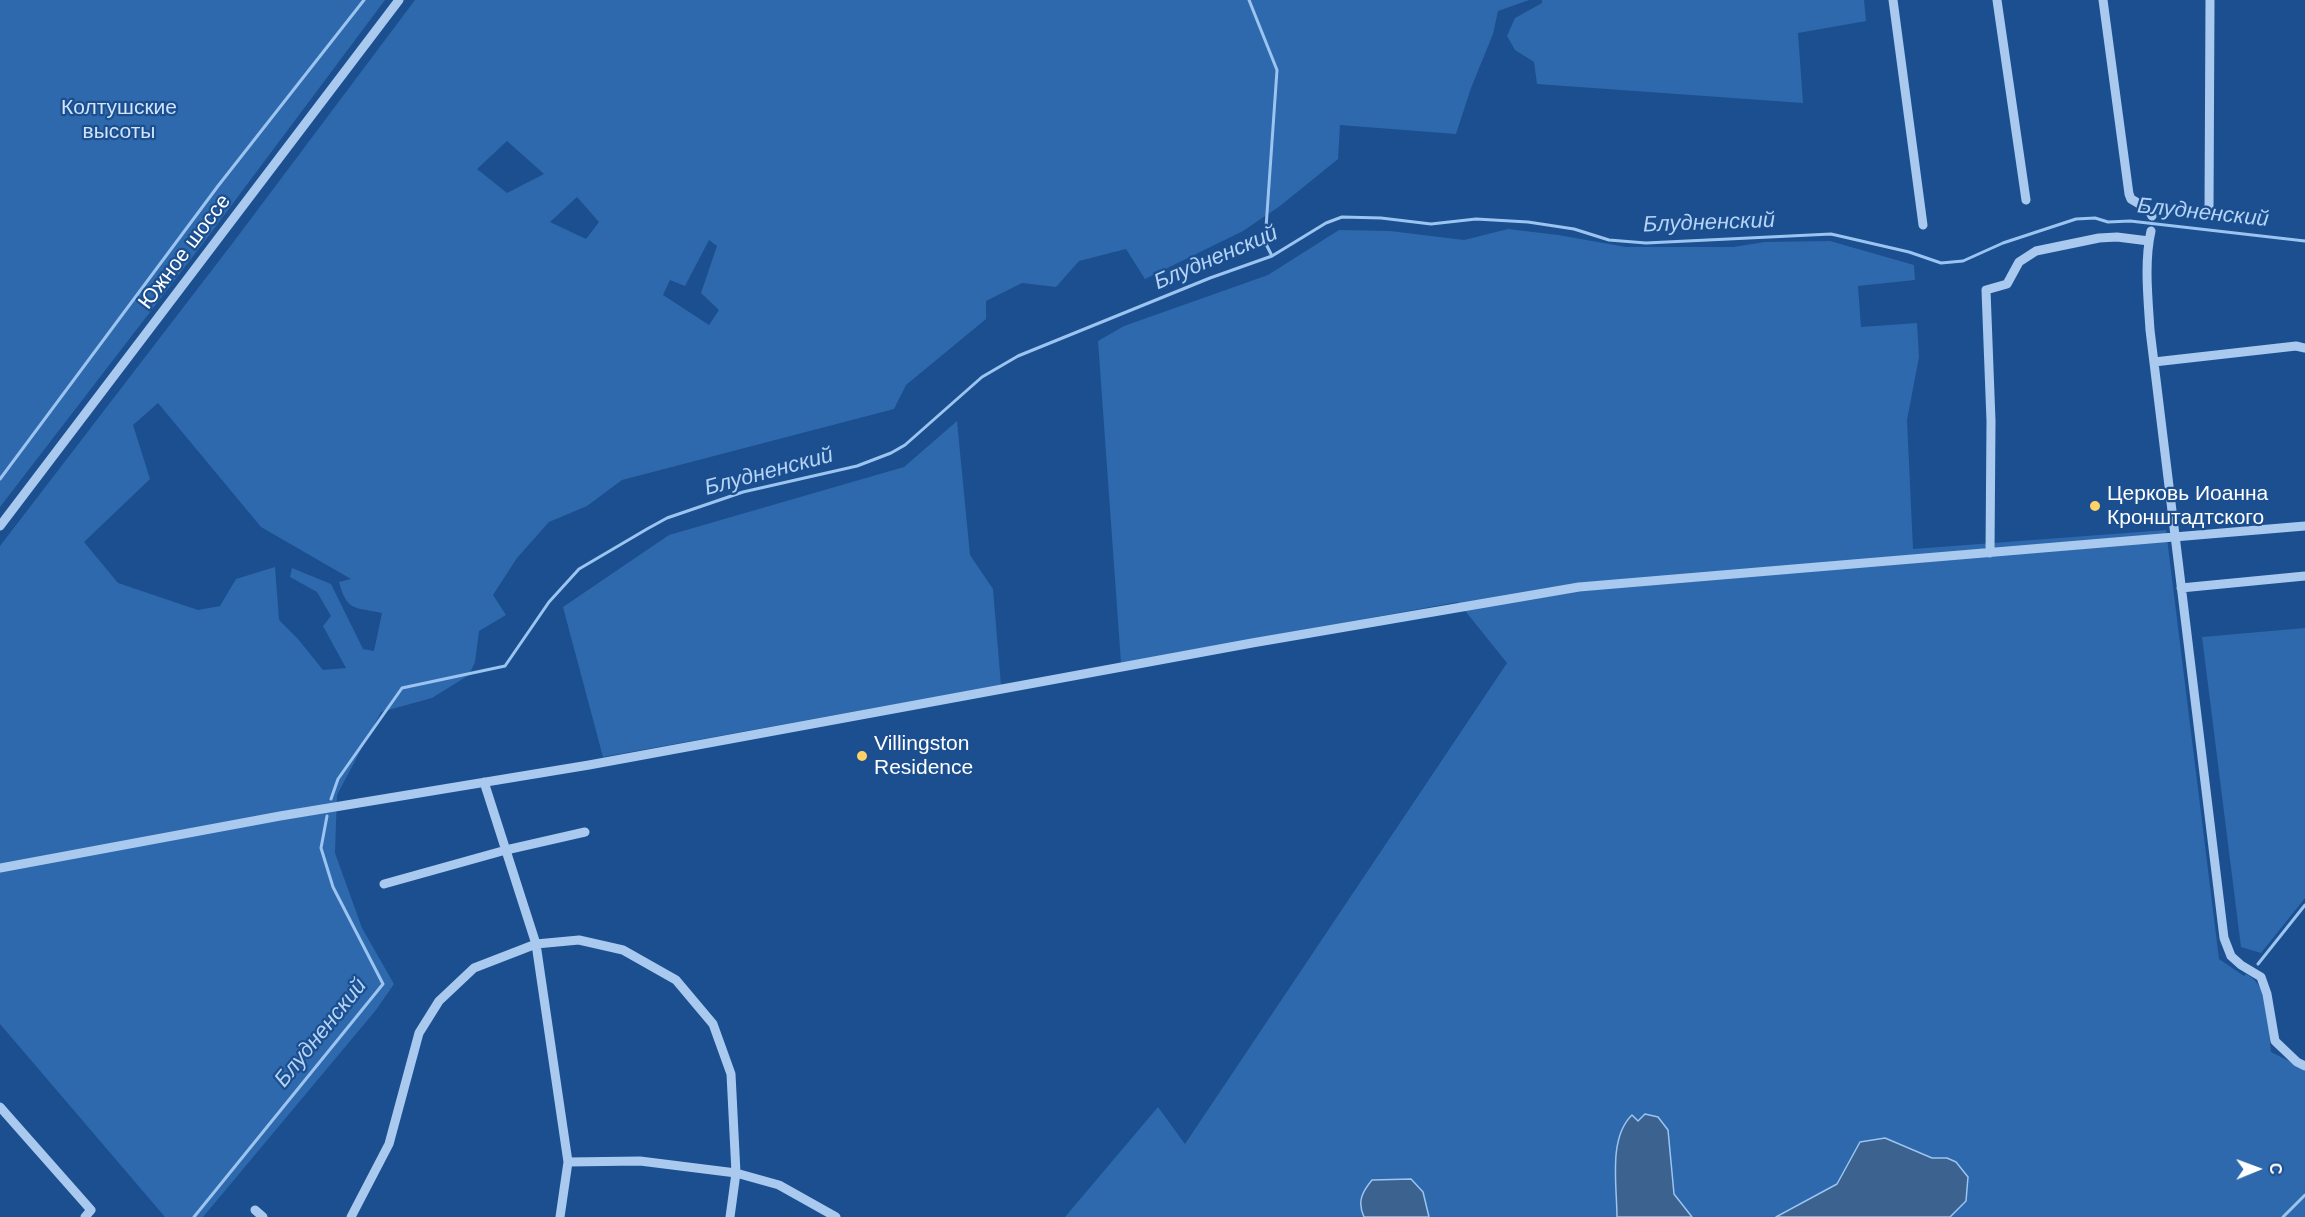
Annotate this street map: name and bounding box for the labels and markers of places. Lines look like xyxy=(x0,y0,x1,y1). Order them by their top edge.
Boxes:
place label: Церковь Иоанна Кронштадтского xyxy=(2107,481,2268,531)
marker: Церковь Иоанна Кронштадтского xyxy=(2088,499,2102,513)
place label: Villingston Residence xyxy=(874,731,973,781)
marker: Villingston Residence xyxy=(855,749,869,763)

